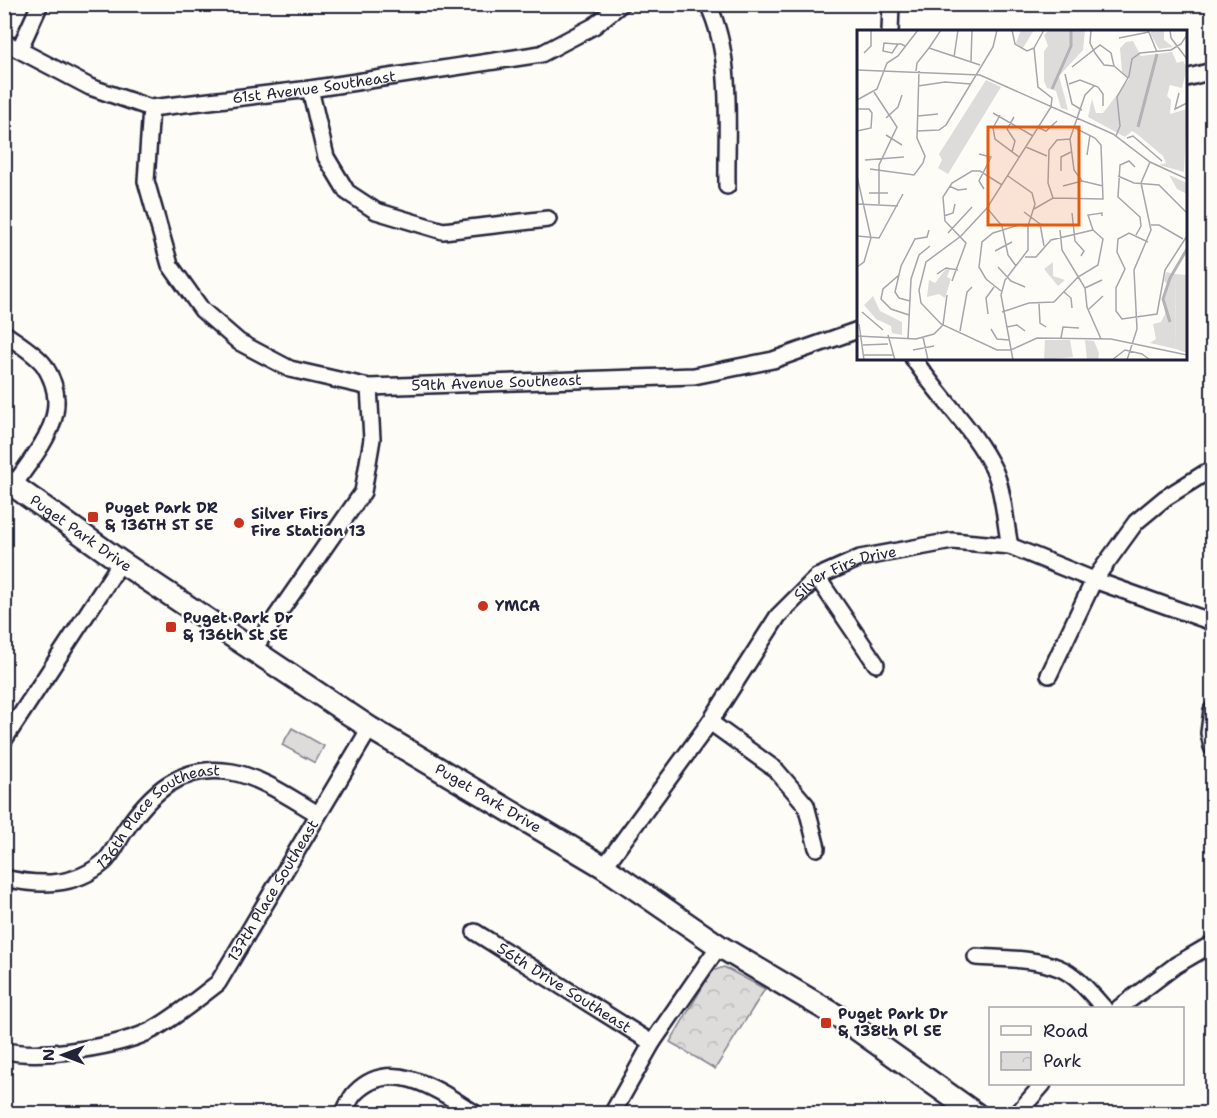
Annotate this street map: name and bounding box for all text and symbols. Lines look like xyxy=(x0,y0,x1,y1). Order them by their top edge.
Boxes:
inset map xyxy=(857,30,1187,360)
street label: 61st Avenue Southeast xyxy=(231,66,397,108)
street label: 59th Avenue Southeast xyxy=(411,370,582,396)
street label: Puget Park Drive xyxy=(26,490,136,576)
place label: Puget Park DR & 136TH ST SE xyxy=(105,498,218,535)
place label: Silver Firs Fire Station 13 xyxy=(251,504,365,541)
marker: Puget Park DR & 136TH ST SE xyxy=(86,510,100,524)
marker: Silver Firs Fire Station 13 xyxy=(232,516,246,530)
street label: Silver Firs Drive xyxy=(789,541,898,605)
place label: YMCA xyxy=(495,596,541,616)
marker: YMCA xyxy=(476,599,490,613)
place label: Puget Park Dr & 136th St SE xyxy=(183,608,293,645)
marker: Puget Park Dr & 136th St SE xyxy=(164,620,178,634)
street label: Puget Park Drive xyxy=(431,759,545,837)
street label: 136th Place Southeast xyxy=(92,760,220,874)
street label: 137th Place Southeast xyxy=(223,816,323,965)
street label: 56th Drive Southeast xyxy=(493,938,635,1037)
place label: Puget Park Dr & 138th Pl SE xyxy=(838,1004,948,1041)
legend xyxy=(989,1007,1184,1085)
marker: Puget Park Dr & 138th Pl SE xyxy=(819,1016,833,1030)
text: Road xyxy=(1043,1019,1088,1043)
north arrow xyxy=(33,1025,93,1085)
text: N xyxy=(38,1049,59,1061)
text: Park xyxy=(1043,1049,1082,1073)

